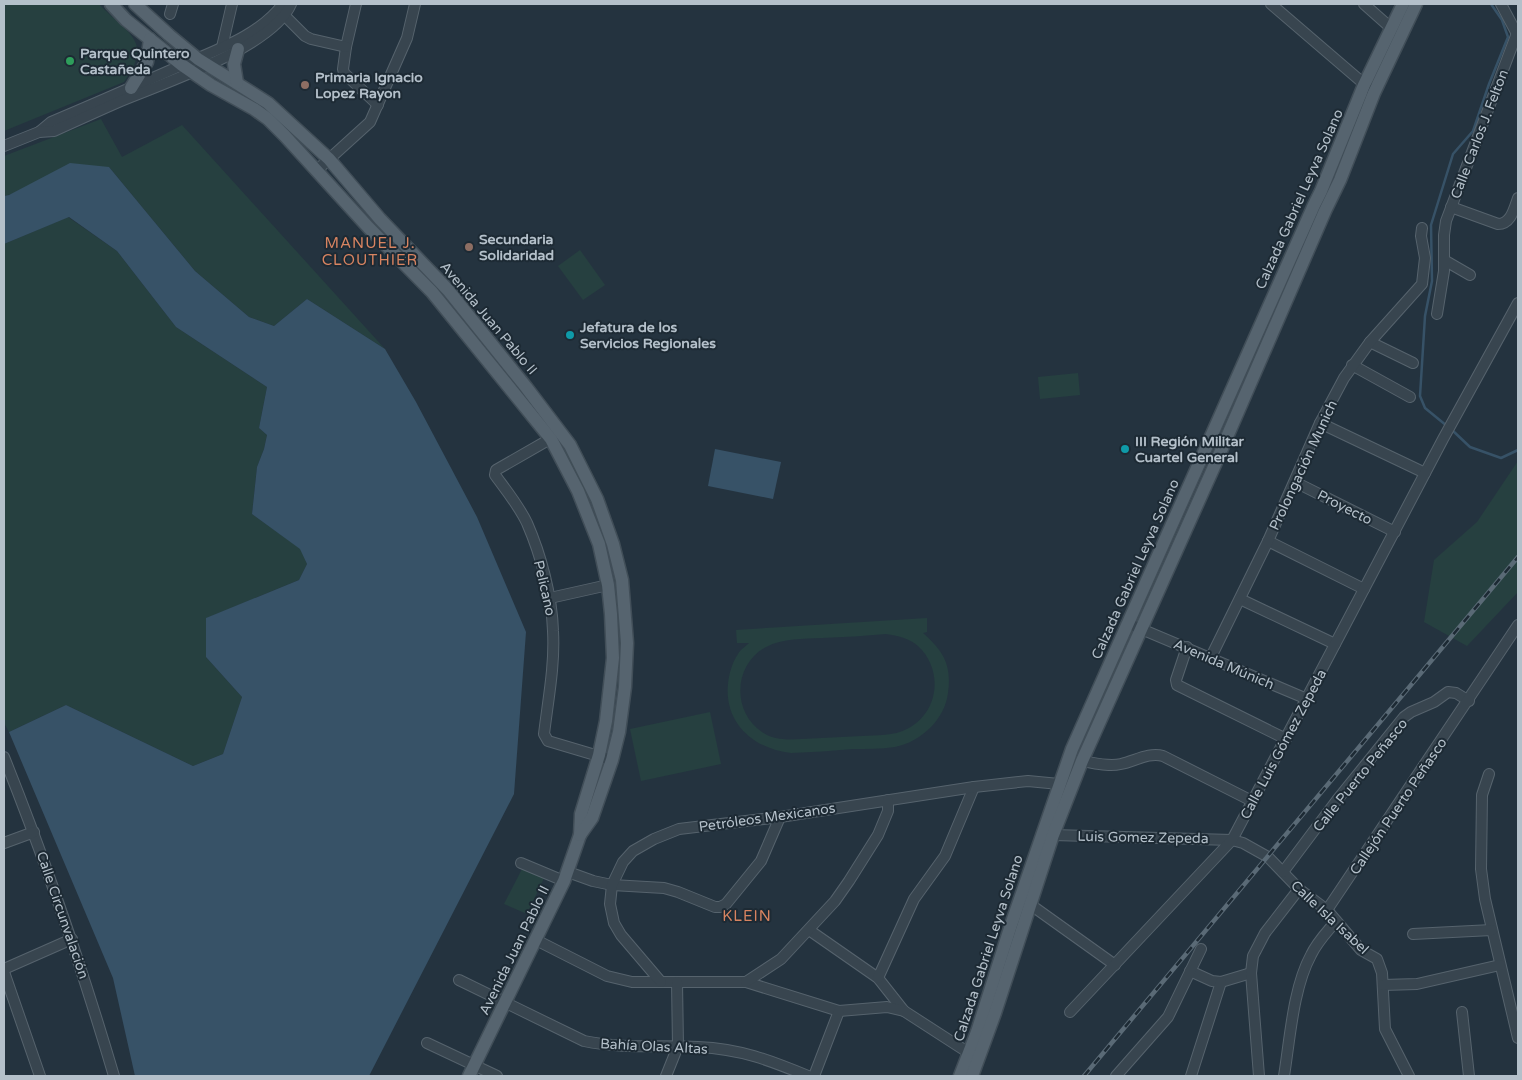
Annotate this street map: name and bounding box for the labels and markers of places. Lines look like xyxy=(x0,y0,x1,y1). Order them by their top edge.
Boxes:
place label: Parque Quintero Castañeda xyxy=(80,45,190,78)
marker: Parque Quintero Castañeda xyxy=(64,55,76,67)
place label: Primaria Ignacio Lopez Rayon xyxy=(315,69,423,102)
marker: Primaria Ignacio Lopez Rayon xyxy=(299,79,311,91)
place label: Secundaria Solidaridad xyxy=(479,231,554,264)
marker: Secundaria Solidaridad xyxy=(463,241,475,253)
place label: Jefatura de los Servicios Regionales xyxy=(579,319,716,352)
marker: Jefatura de los Servicios Regionales xyxy=(564,329,576,341)
place label: III Región Militar Cuartel General xyxy=(1135,433,1245,466)
marker: III Región Militar Cuartel General xyxy=(1119,443,1131,455)

